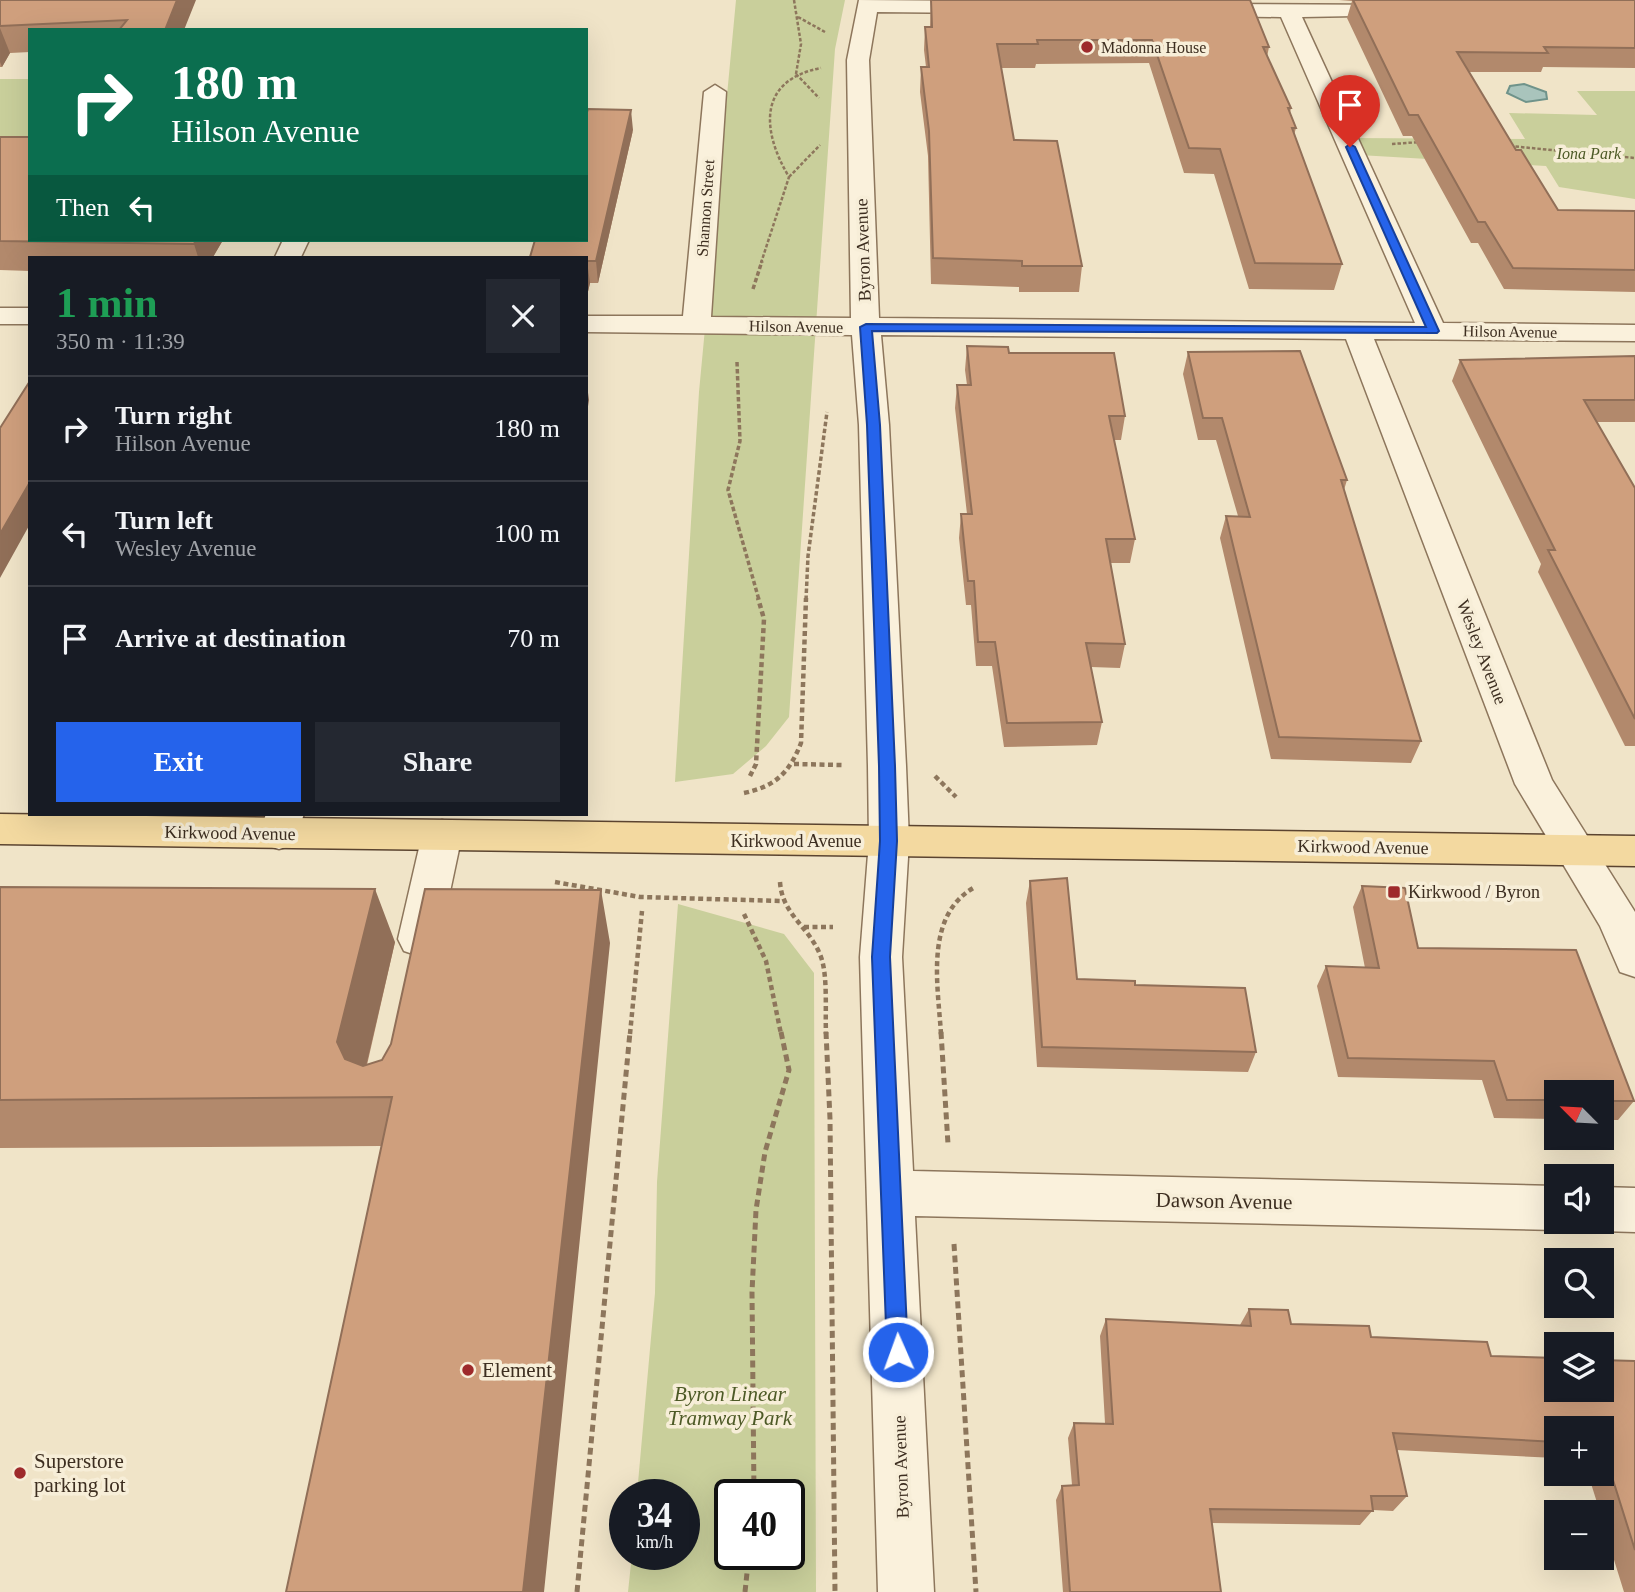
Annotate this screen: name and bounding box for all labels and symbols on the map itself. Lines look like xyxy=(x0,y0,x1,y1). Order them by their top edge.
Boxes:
marker: Madonna House xyxy=(1079,39,1095,55)
place label: Madonna House xyxy=(1101,39,1206,56)
pin xyxy=(1320,75,1380,147)
park label: Iona Park xyxy=(1556,145,1622,162)
street label: Shannon Street xyxy=(694,158,717,257)
street label: Byron Avenue xyxy=(851,198,875,302)
street label: Hilson Avenue xyxy=(749,317,843,336)
street label: Hilson Avenue xyxy=(1463,322,1557,341)
street label: Wesley Avenue xyxy=(1453,597,1511,707)
street label: Kirkwood Avenue xyxy=(164,822,296,844)
street label: Kirkwood Avenue xyxy=(730,831,862,851)
street label: Kirkwood Avenue xyxy=(1297,836,1429,858)
place label: Kirkwood / Byron xyxy=(1408,882,1540,902)
marker: Kirkwood / Byron xyxy=(1386,884,1402,900)
north arrow xyxy=(1544,1080,1614,1150)
street label: Dawson Avenue xyxy=(1155,1188,1293,1214)
position arrow xyxy=(861,1315,935,1389)
place label: Element xyxy=(482,1358,552,1382)
marker: Element xyxy=(460,1362,476,1378)
park label: Byron Linear Tramway Park xyxy=(668,1382,793,1430)
street label: Byron Avenue xyxy=(889,1415,913,1519)
place label: Superstore parking lot xyxy=(34,1449,126,1497)
marker: Superstore parking lot xyxy=(12,1465,28,1481)
speed limit sign: 40 xyxy=(714,1479,805,1570)

